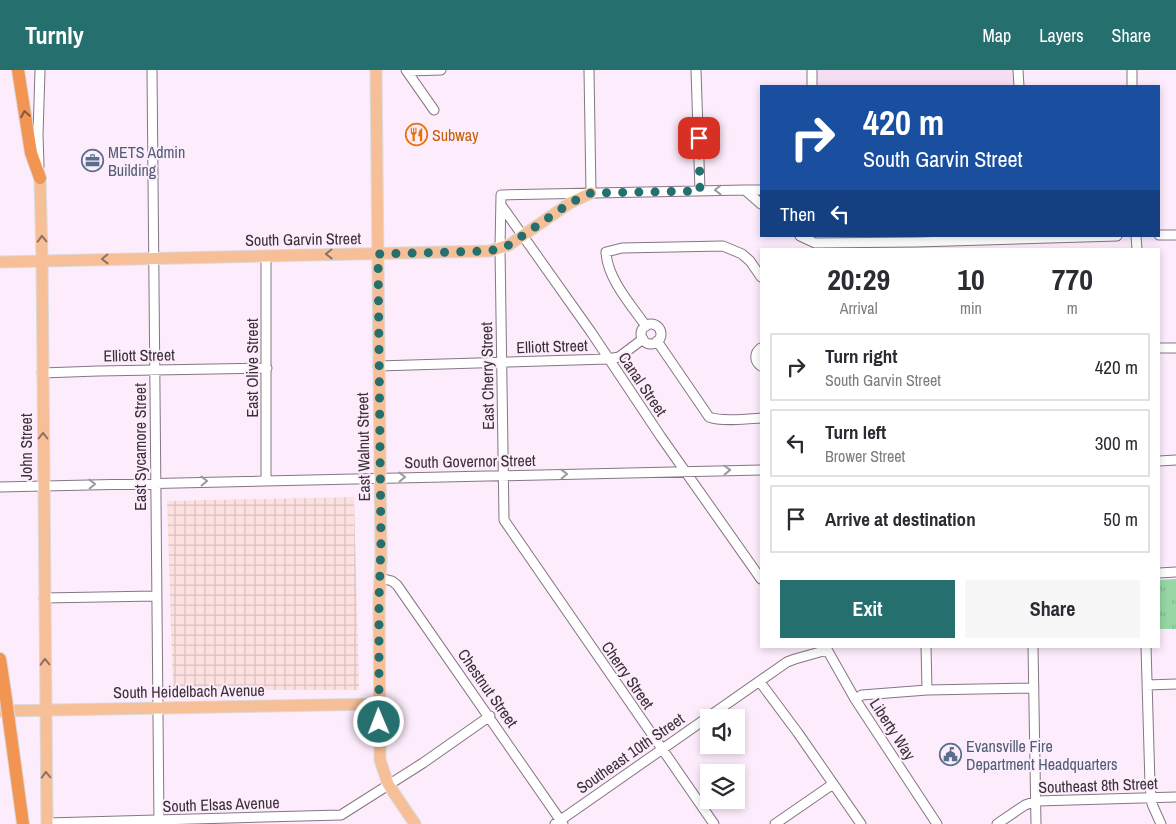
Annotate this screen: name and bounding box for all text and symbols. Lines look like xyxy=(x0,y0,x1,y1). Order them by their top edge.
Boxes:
text: Turnly xyxy=(25,19,84,51)
text: Map xyxy=(983,23,1011,48)
text: Layers xyxy=(1039,23,1084,48)
text: Share xyxy=(1112,23,1151,48)
text: 420 m xyxy=(863,99,944,146)
icon: right xyxy=(780,105,845,170)
one-way arrow xyxy=(21,110,31,118)
pin xyxy=(678,117,720,159)
restaurant icon: Subway xyxy=(404,123,428,147)
place label: Subway xyxy=(432,124,479,146)
icon: arrive xyxy=(685,124,713,152)
place label: METS Admin Building xyxy=(108,141,185,181)
text: South Garvin Street xyxy=(863,144,1022,174)
office icon: METS Admin Building xyxy=(80,149,104,173)
one-way arrow xyxy=(713,185,721,196)
icon: left xyxy=(826,200,854,228)
text: Then xyxy=(780,201,816,227)
street label: South Garvin Street xyxy=(245,227,362,251)
one-way arrow xyxy=(36,235,47,243)
one-way arrow xyxy=(325,249,333,260)
one-way arrow xyxy=(101,254,108,264)
text: 20:29 xyxy=(827,259,890,299)
text: 10 xyxy=(957,259,985,299)
text: 770 xyxy=(1052,259,1093,299)
text: Arrival xyxy=(840,297,878,319)
text: min xyxy=(960,297,982,319)
text: m xyxy=(1067,297,1078,319)
street label: East Olive Street xyxy=(241,318,263,418)
street label: East Cherry Street xyxy=(475,322,499,430)
street label: Elliott Street xyxy=(516,334,588,358)
street label: Elliott Street xyxy=(103,343,175,367)
text: Turn right xyxy=(825,343,897,369)
street label: Canal Street xyxy=(613,348,673,421)
icon: right xyxy=(782,353,810,381)
text: 420 m xyxy=(1095,354,1138,380)
text: South Garvin Street xyxy=(825,369,941,391)
street label: East Sycamore Street xyxy=(129,383,151,511)
street label: East Walnut Street xyxy=(351,392,375,502)
street label: John Street xyxy=(15,413,37,481)
text: Turn left xyxy=(825,419,886,445)
icon: left xyxy=(782,429,810,457)
text: 300 m xyxy=(1095,430,1138,456)
one-way arrow xyxy=(38,432,48,440)
text: Brower Street xyxy=(825,445,905,467)
street label: South Governor Street xyxy=(404,449,536,473)
one-way arrow xyxy=(723,465,731,476)
one-way arrow xyxy=(560,469,568,479)
one-way arrow xyxy=(398,472,406,482)
one-way arrow xyxy=(200,476,208,486)
one-way arrow xyxy=(88,479,96,489)
icon: arrive xyxy=(782,505,810,533)
text: Arrive at destination xyxy=(825,506,976,532)
text: 50 m xyxy=(1103,506,1138,532)
button: Exit xyxy=(780,580,955,638)
button: Share xyxy=(965,580,1140,638)
street label: Cherry Street xyxy=(597,637,660,714)
street label: Chestnut Street xyxy=(453,644,523,732)
one-way arrow xyxy=(40,657,50,665)
street label: South Heidelbach Avenue xyxy=(113,679,265,703)
street label: Liberty Way xyxy=(865,694,921,765)
position arrow xyxy=(352,695,404,747)
street label: Southeast 10th Street xyxy=(572,707,689,798)
map controls xyxy=(700,709,745,809)
button: sound xyxy=(700,709,745,754)
place label: Evansville Fire Department Headquarters xyxy=(966,735,1118,775)
public building icon: Evansville Fire Department Headquarters xyxy=(938,743,962,767)
button: layers xyxy=(700,764,745,809)
one-way arrow xyxy=(41,771,51,779)
street label: Southeast 8th Street xyxy=(1038,772,1159,798)
street label: South Elsas Avenue xyxy=(162,791,280,817)

